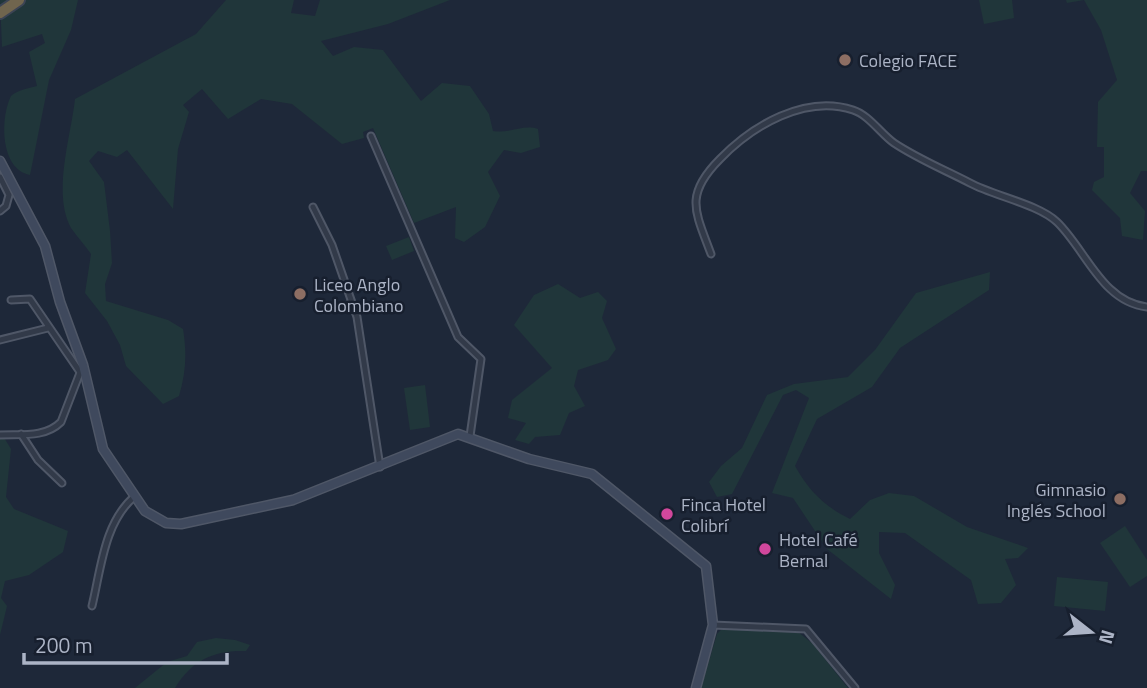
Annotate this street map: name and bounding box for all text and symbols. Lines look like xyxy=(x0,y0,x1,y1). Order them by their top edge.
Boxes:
place label: Colegio FACE xyxy=(859,47,957,74)
marker: Colegio FACE xyxy=(837,52,853,68)
place label: Liceo Anglo Colombiano xyxy=(314,271,403,319)
marker: Liceo Anglo Colombiano xyxy=(292,286,308,302)
place label: Gimnasio Inglés School xyxy=(1007,476,1106,524)
place label: Finca Hotel Colibrí xyxy=(681,491,766,539)
marker: Gimnasio Inglés School xyxy=(1112,491,1128,507)
marker: Finca Hotel Colibrí xyxy=(659,506,675,522)
place label: Hotel Café Bernal xyxy=(779,526,858,574)
marker: Hotel Café Bernal xyxy=(757,541,773,557)
north arrow xyxy=(1056,597,1126,667)
scale bar xyxy=(24,622,228,666)
text: N xyxy=(1092,627,1124,648)
text: 200 m xyxy=(35,629,92,661)

